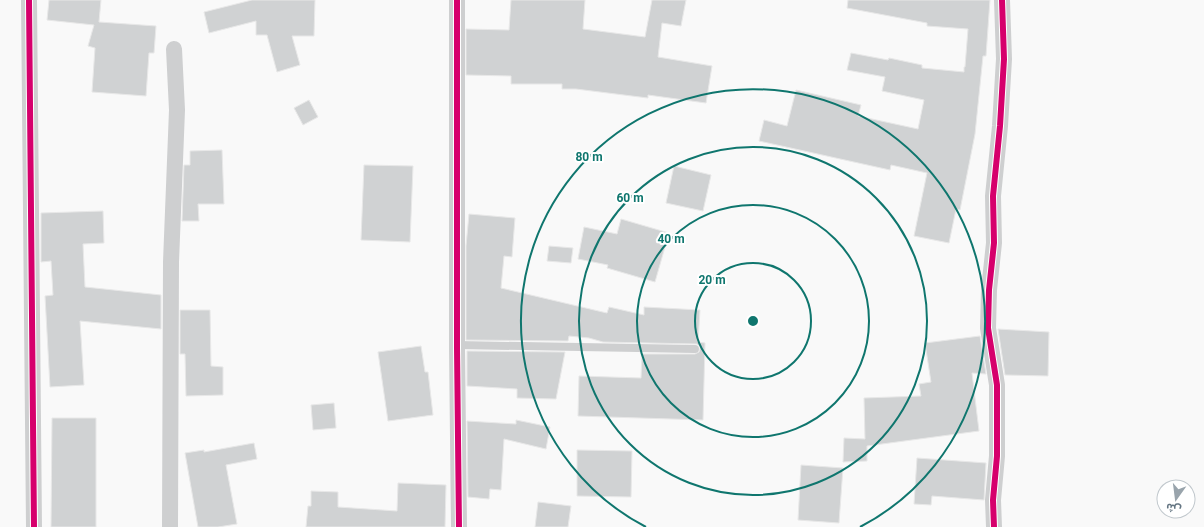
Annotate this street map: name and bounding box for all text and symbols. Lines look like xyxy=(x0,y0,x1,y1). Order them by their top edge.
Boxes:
text: 80 m xyxy=(575,150,603,164)
text: 60 m xyxy=(616,191,644,205)
text: 40 m xyxy=(657,232,685,246)
text: 20 m xyxy=(698,273,726,287)
centre of rings xyxy=(746,314,760,328)
north arrow xyxy=(1156,479,1196,519)
text: ش xyxy=(1165,500,1183,516)

